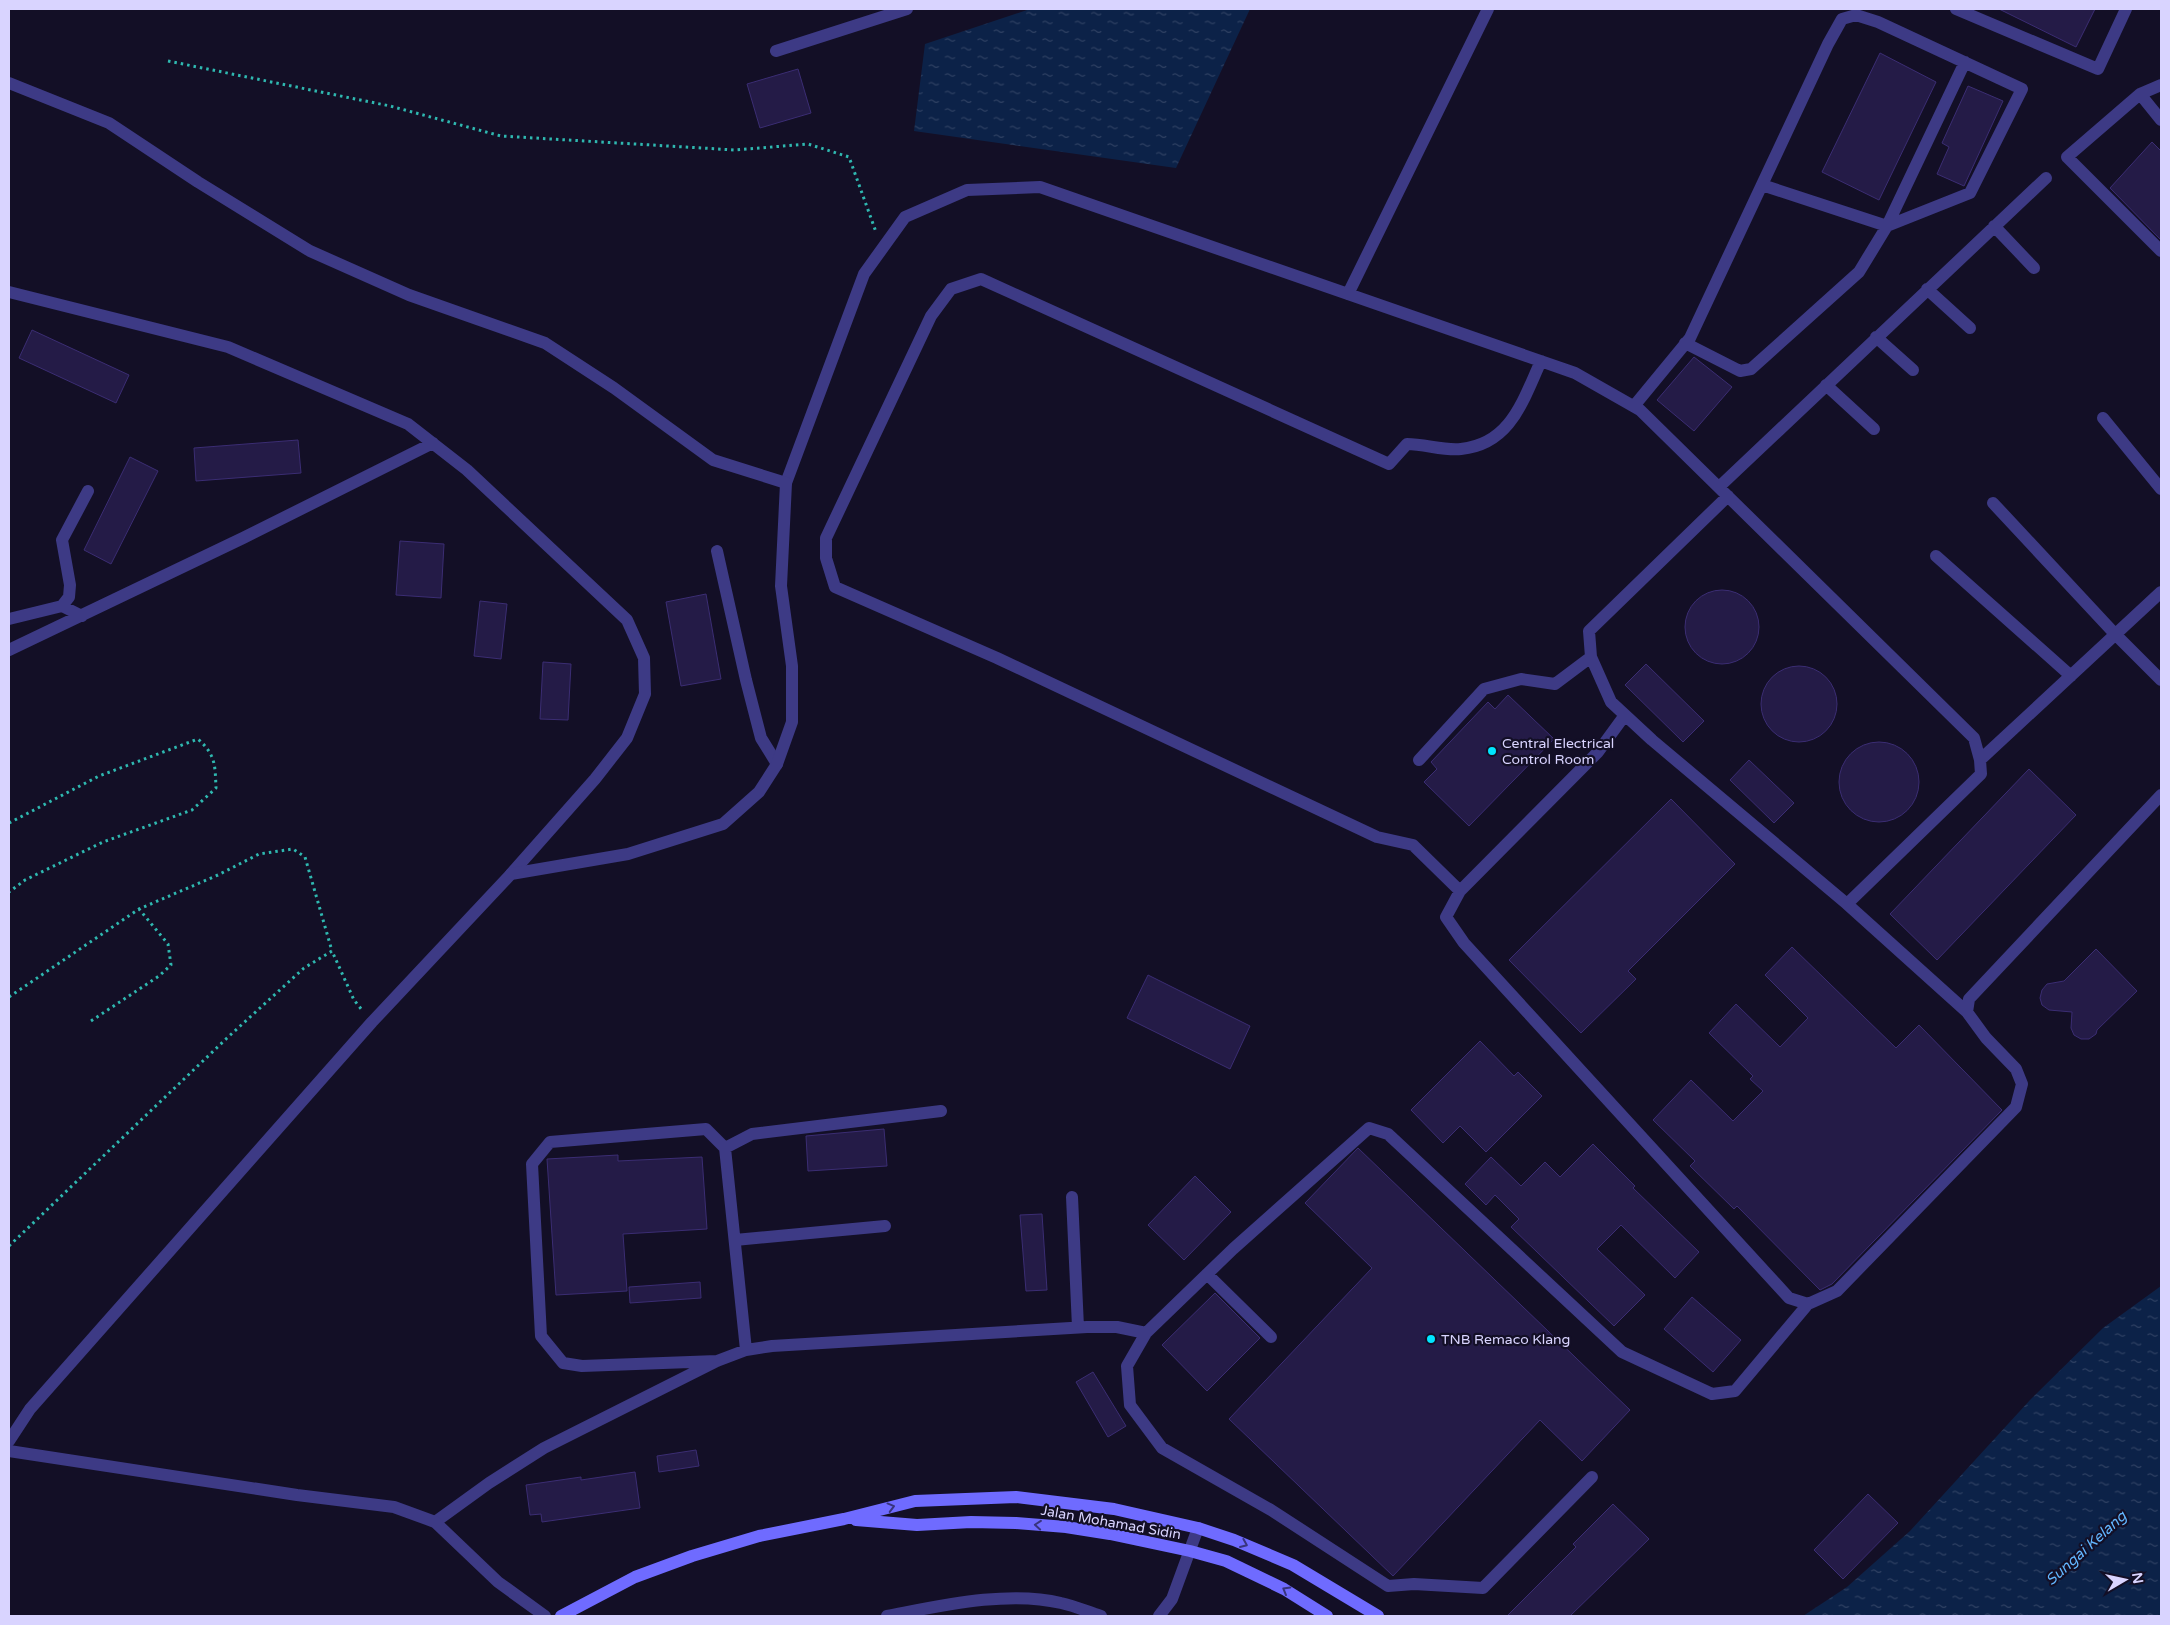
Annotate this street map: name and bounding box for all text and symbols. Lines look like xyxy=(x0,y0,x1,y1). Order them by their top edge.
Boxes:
place label: Central Electrical Control Room xyxy=(1502,735,1614,768)
marker: Central Electrical Control Room xyxy=(1486,745,1498,757)
place label: TNB Remaco Klang xyxy=(1441,1331,1570,1348)
marker: TNB Remaco Klang xyxy=(1425,1333,1437,1345)
one-way arrow xyxy=(887,1502,895,1513)
street label: Jalan Mohamad Sidin xyxy=(1039,1502,1182,1543)
water label: Sungai Kelang xyxy=(2042,1506,2131,1589)
one-way arrow xyxy=(1034,1519,1042,1530)
one-way arrow xyxy=(1239,1538,1248,1549)
north arrow xyxy=(2100,1555,2150,1605)
text: N xyxy=(2128,1571,2147,1585)
one-way arrow xyxy=(1282,1587,1291,1597)

